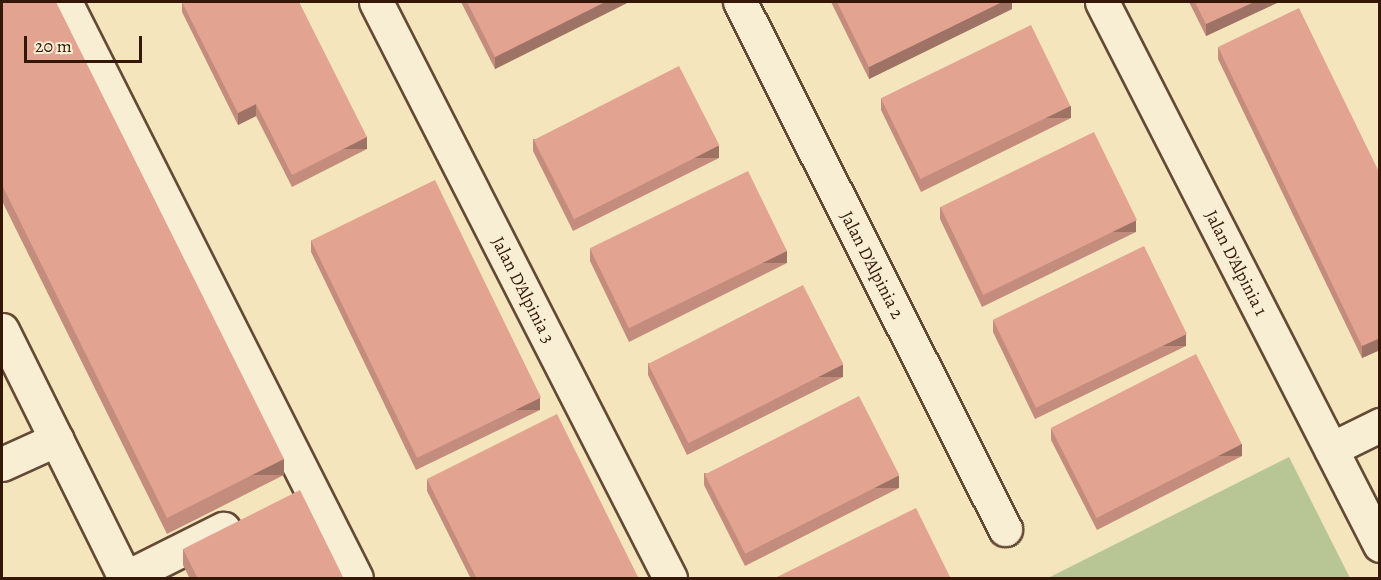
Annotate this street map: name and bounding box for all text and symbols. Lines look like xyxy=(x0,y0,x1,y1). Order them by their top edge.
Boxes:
scale bar xyxy=(27,24,146,62)
text: 20 m xyxy=(35,34,72,58)
street label: Jalan D'Alpinia 1 xyxy=(1200,207,1272,319)
street label: Jalan D'Alpinia 2 xyxy=(836,208,908,322)
street label: Jalan D'Alpinia 3 xyxy=(487,233,559,347)

